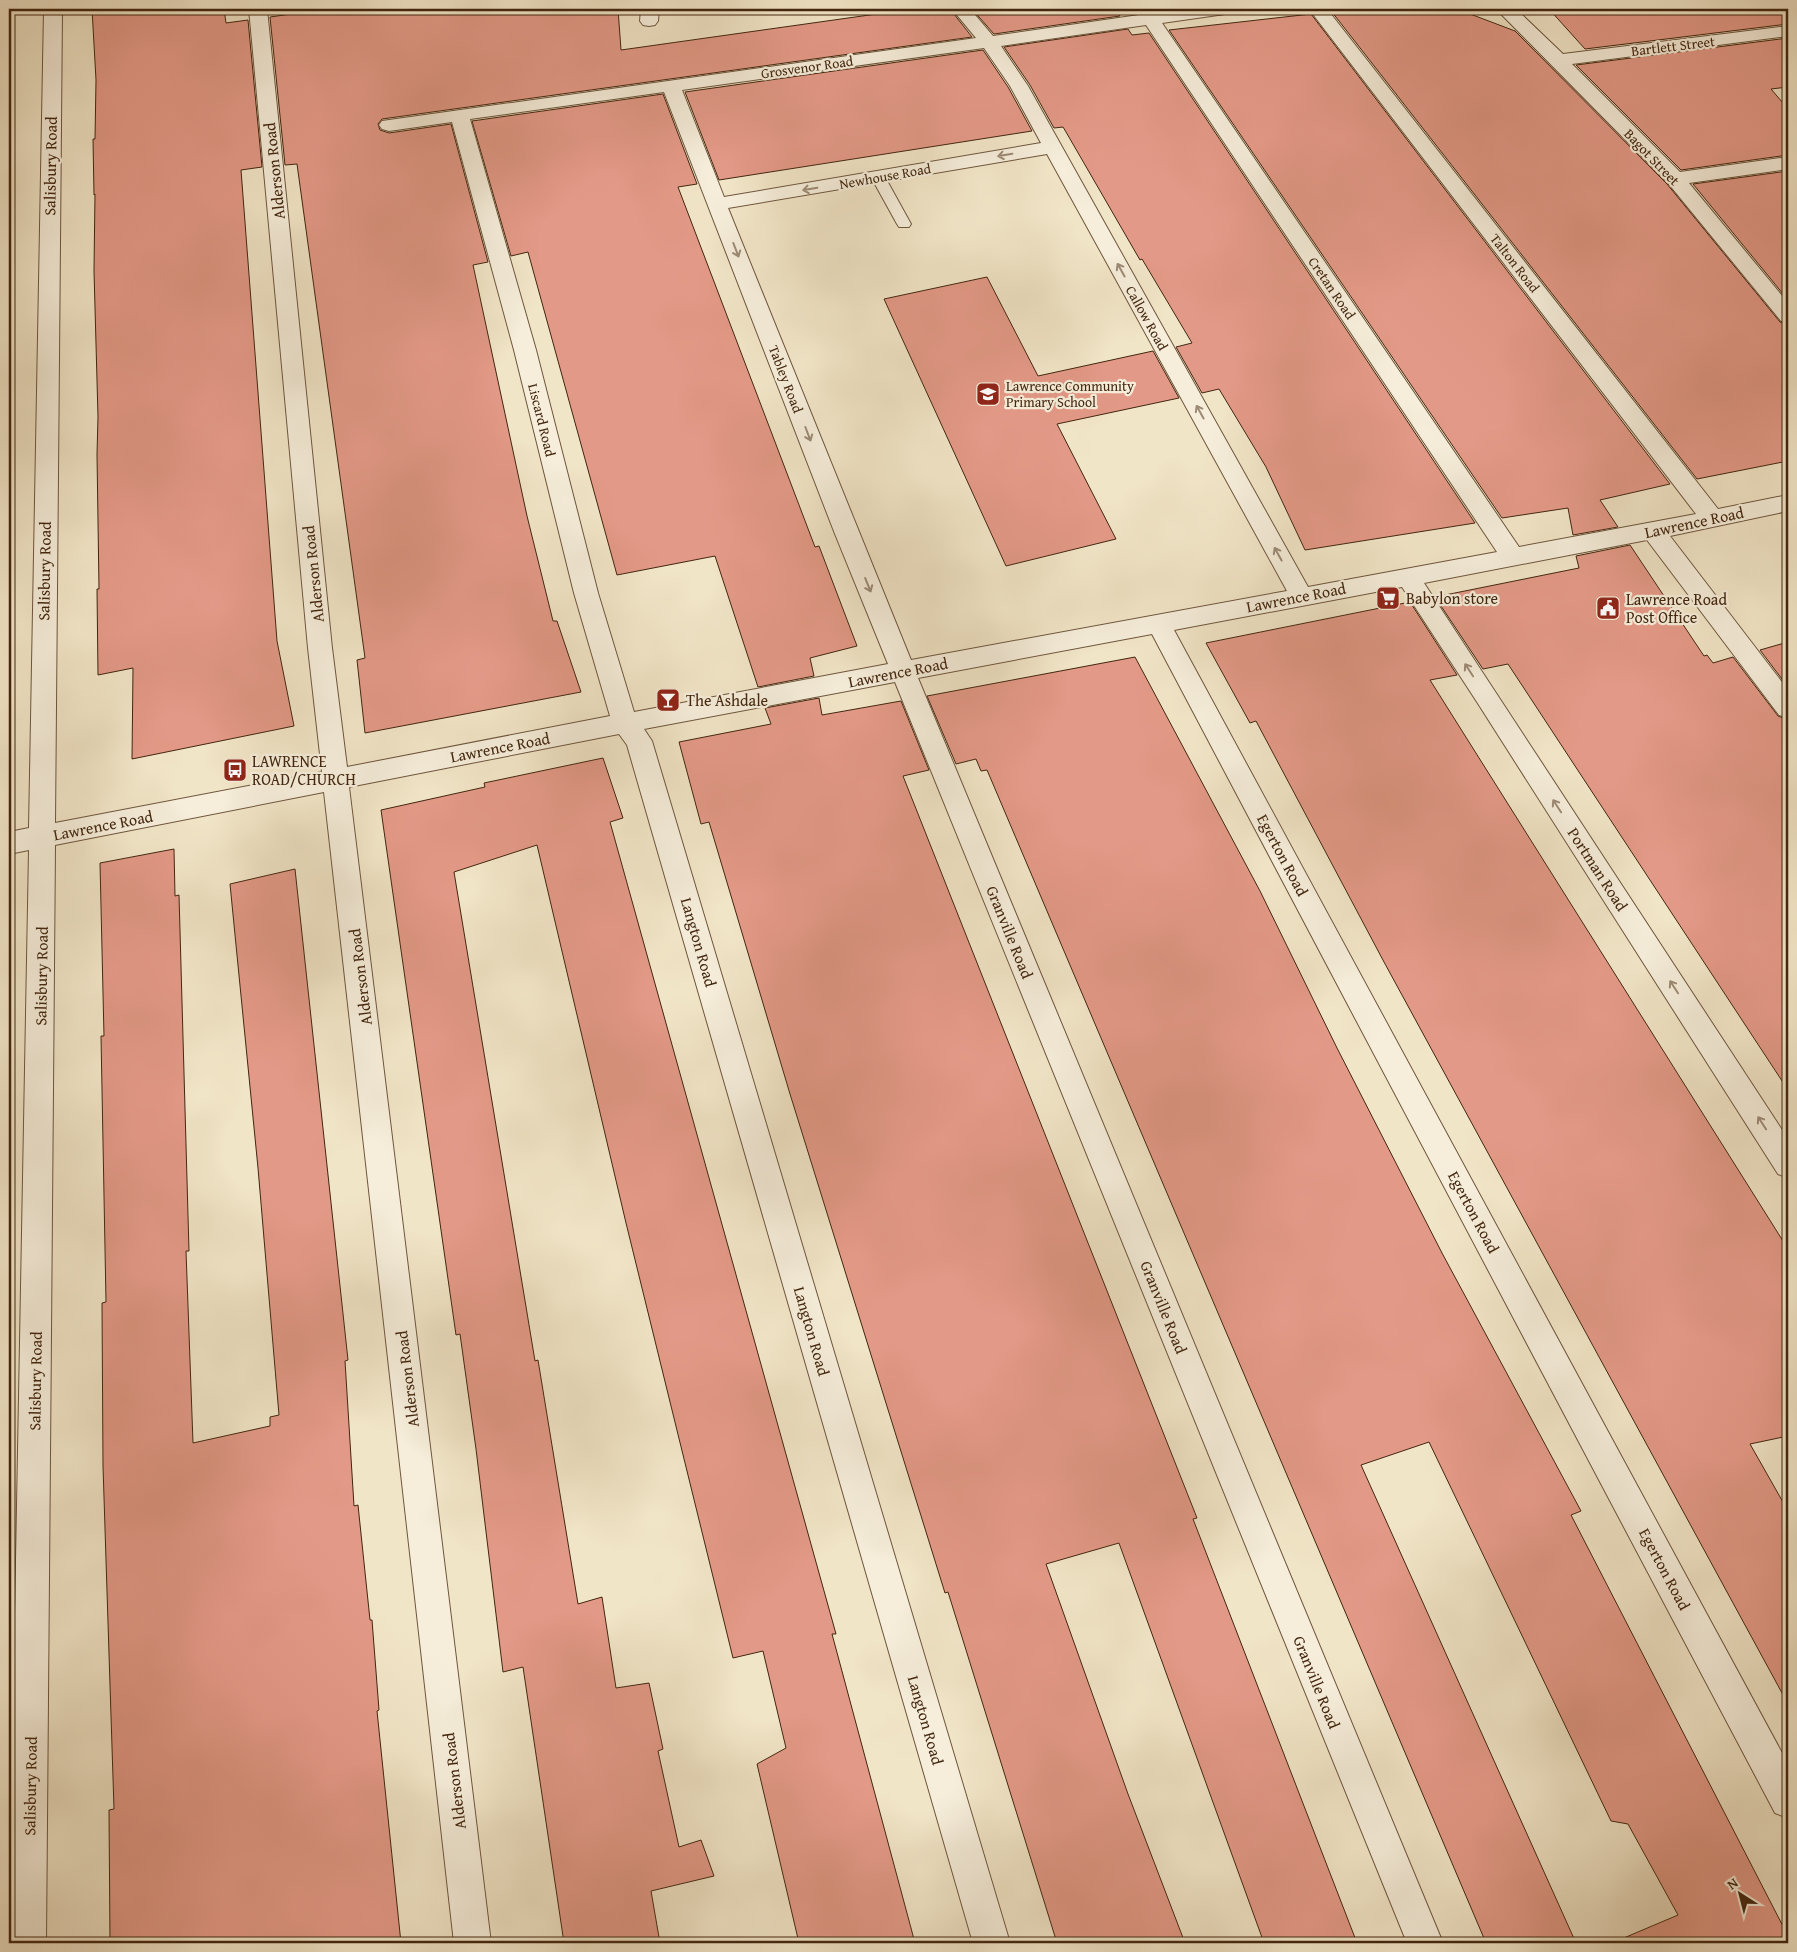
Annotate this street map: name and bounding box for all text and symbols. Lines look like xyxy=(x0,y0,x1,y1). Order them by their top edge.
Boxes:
street label: Bartlett Street xyxy=(1630,31,1716,61)
street label: Grosvenor Road xyxy=(760,51,855,83)
street label: Salisbury Road xyxy=(37,116,63,216)
street label: Alderson Road xyxy=(257,121,291,221)
street label: Bagot Street xyxy=(1620,124,1684,190)
one-way arrow xyxy=(997,151,1013,161)
street label: Newhouse Road xyxy=(838,158,933,194)
one-way arrow xyxy=(802,184,818,194)
street label: Talton Road xyxy=(1486,229,1545,297)
one-way arrow xyxy=(731,242,741,257)
street label: Cretan Road xyxy=(1304,253,1361,324)
one-way arrow xyxy=(1115,263,1125,278)
street label: Callow Road xyxy=(1121,282,1173,355)
street label: Tabley Road xyxy=(764,342,808,416)
place label: Lawrence Community Primary School xyxy=(1006,376,1134,412)
street label: Liscard Road xyxy=(523,381,561,459)
school or university icon: Lawrence Community Primary School xyxy=(975,381,1001,407)
one-way arrow xyxy=(1194,405,1204,420)
one-way arrow xyxy=(804,426,813,441)
street label: Lawrence Road xyxy=(1642,500,1746,544)
street label: Salisbury Road xyxy=(31,521,57,621)
street label: Alderson Road xyxy=(296,524,330,624)
one-way arrow xyxy=(1273,547,1283,562)
street label: Lawrence Road xyxy=(1244,576,1348,618)
one-way arrow xyxy=(864,577,873,592)
supermarket icon: Babylon store xyxy=(1375,585,1401,611)
place label: Babylon store xyxy=(1406,586,1498,610)
place label: Lawrence Road Post Office xyxy=(1626,587,1727,629)
public building icon: Lawrence Road Post Office xyxy=(1595,595,1621,621)
street label: Lawrence Road xyxy=(846,651,950,693)
one-way arrow xyxy=(1464,663,1474,677)
bar icon: The Ashdale xyxy=(655,687,681,713)
place label: The Ashdale xyxy=(686,688,768,712)
street label: Lawrence Road xyxy=(448,726,552,768)
place label: LAWRENCE ROAD/CHURCH xyxy=(252,749,356,791)
bus stop icon: LAWRENCE ROAD/CHURCH xyxy=(222,757,248,783)
one-way arrow xyxy=(1552,799,1563,813)
street label: Lawrence Road xyxy=(51,804,155,846)
street label: Egerton Road xyxy=(1251,810,1315,901)
street label: Portman Road xyxy=(1562,822,1634,916)
street label: Granville Road xyxy=(980,882,1040,983)
street label: Langton Road xyxy=(675,894,723,990)
street label: Salisbury Road xyxy=(28,926,54,1026)
street label: Alderson Road xyxy=(342,927,378,1027)
one-way arrow xyxy=(1669,980,1679,994)
one-way arrow xyxy=(1757,1117,1767,1131)
street label: Egerton Road xyxy=(1442,1167,1506,1258)
street label: Granville Road xyxy=(1134,1257,1194,1358)
street label: Langton Road xyxy=(788,1283,836,1379)
street label: Alderson Road xyxy=(389,1329,425,1429)
street label: Salisbury Road xyxy=(22,1331,48,1431)
street label: Egerton Road xyxy=(1633,1524,1697,1615)
street label: Granville Road xyxy=(1287,1632,1347,1733)
street label: Langton Road xyxy=(902,1672,950,1768)
street label: Alderson Road xyxy=(436,1731,472,1831)
street label: Salisbury Road xyxy=(17,1736,43,1836)
north arrow xyxy=(1714,1870,1764,1920)
text: N xyxy=(1723,1872,1743,1894)

